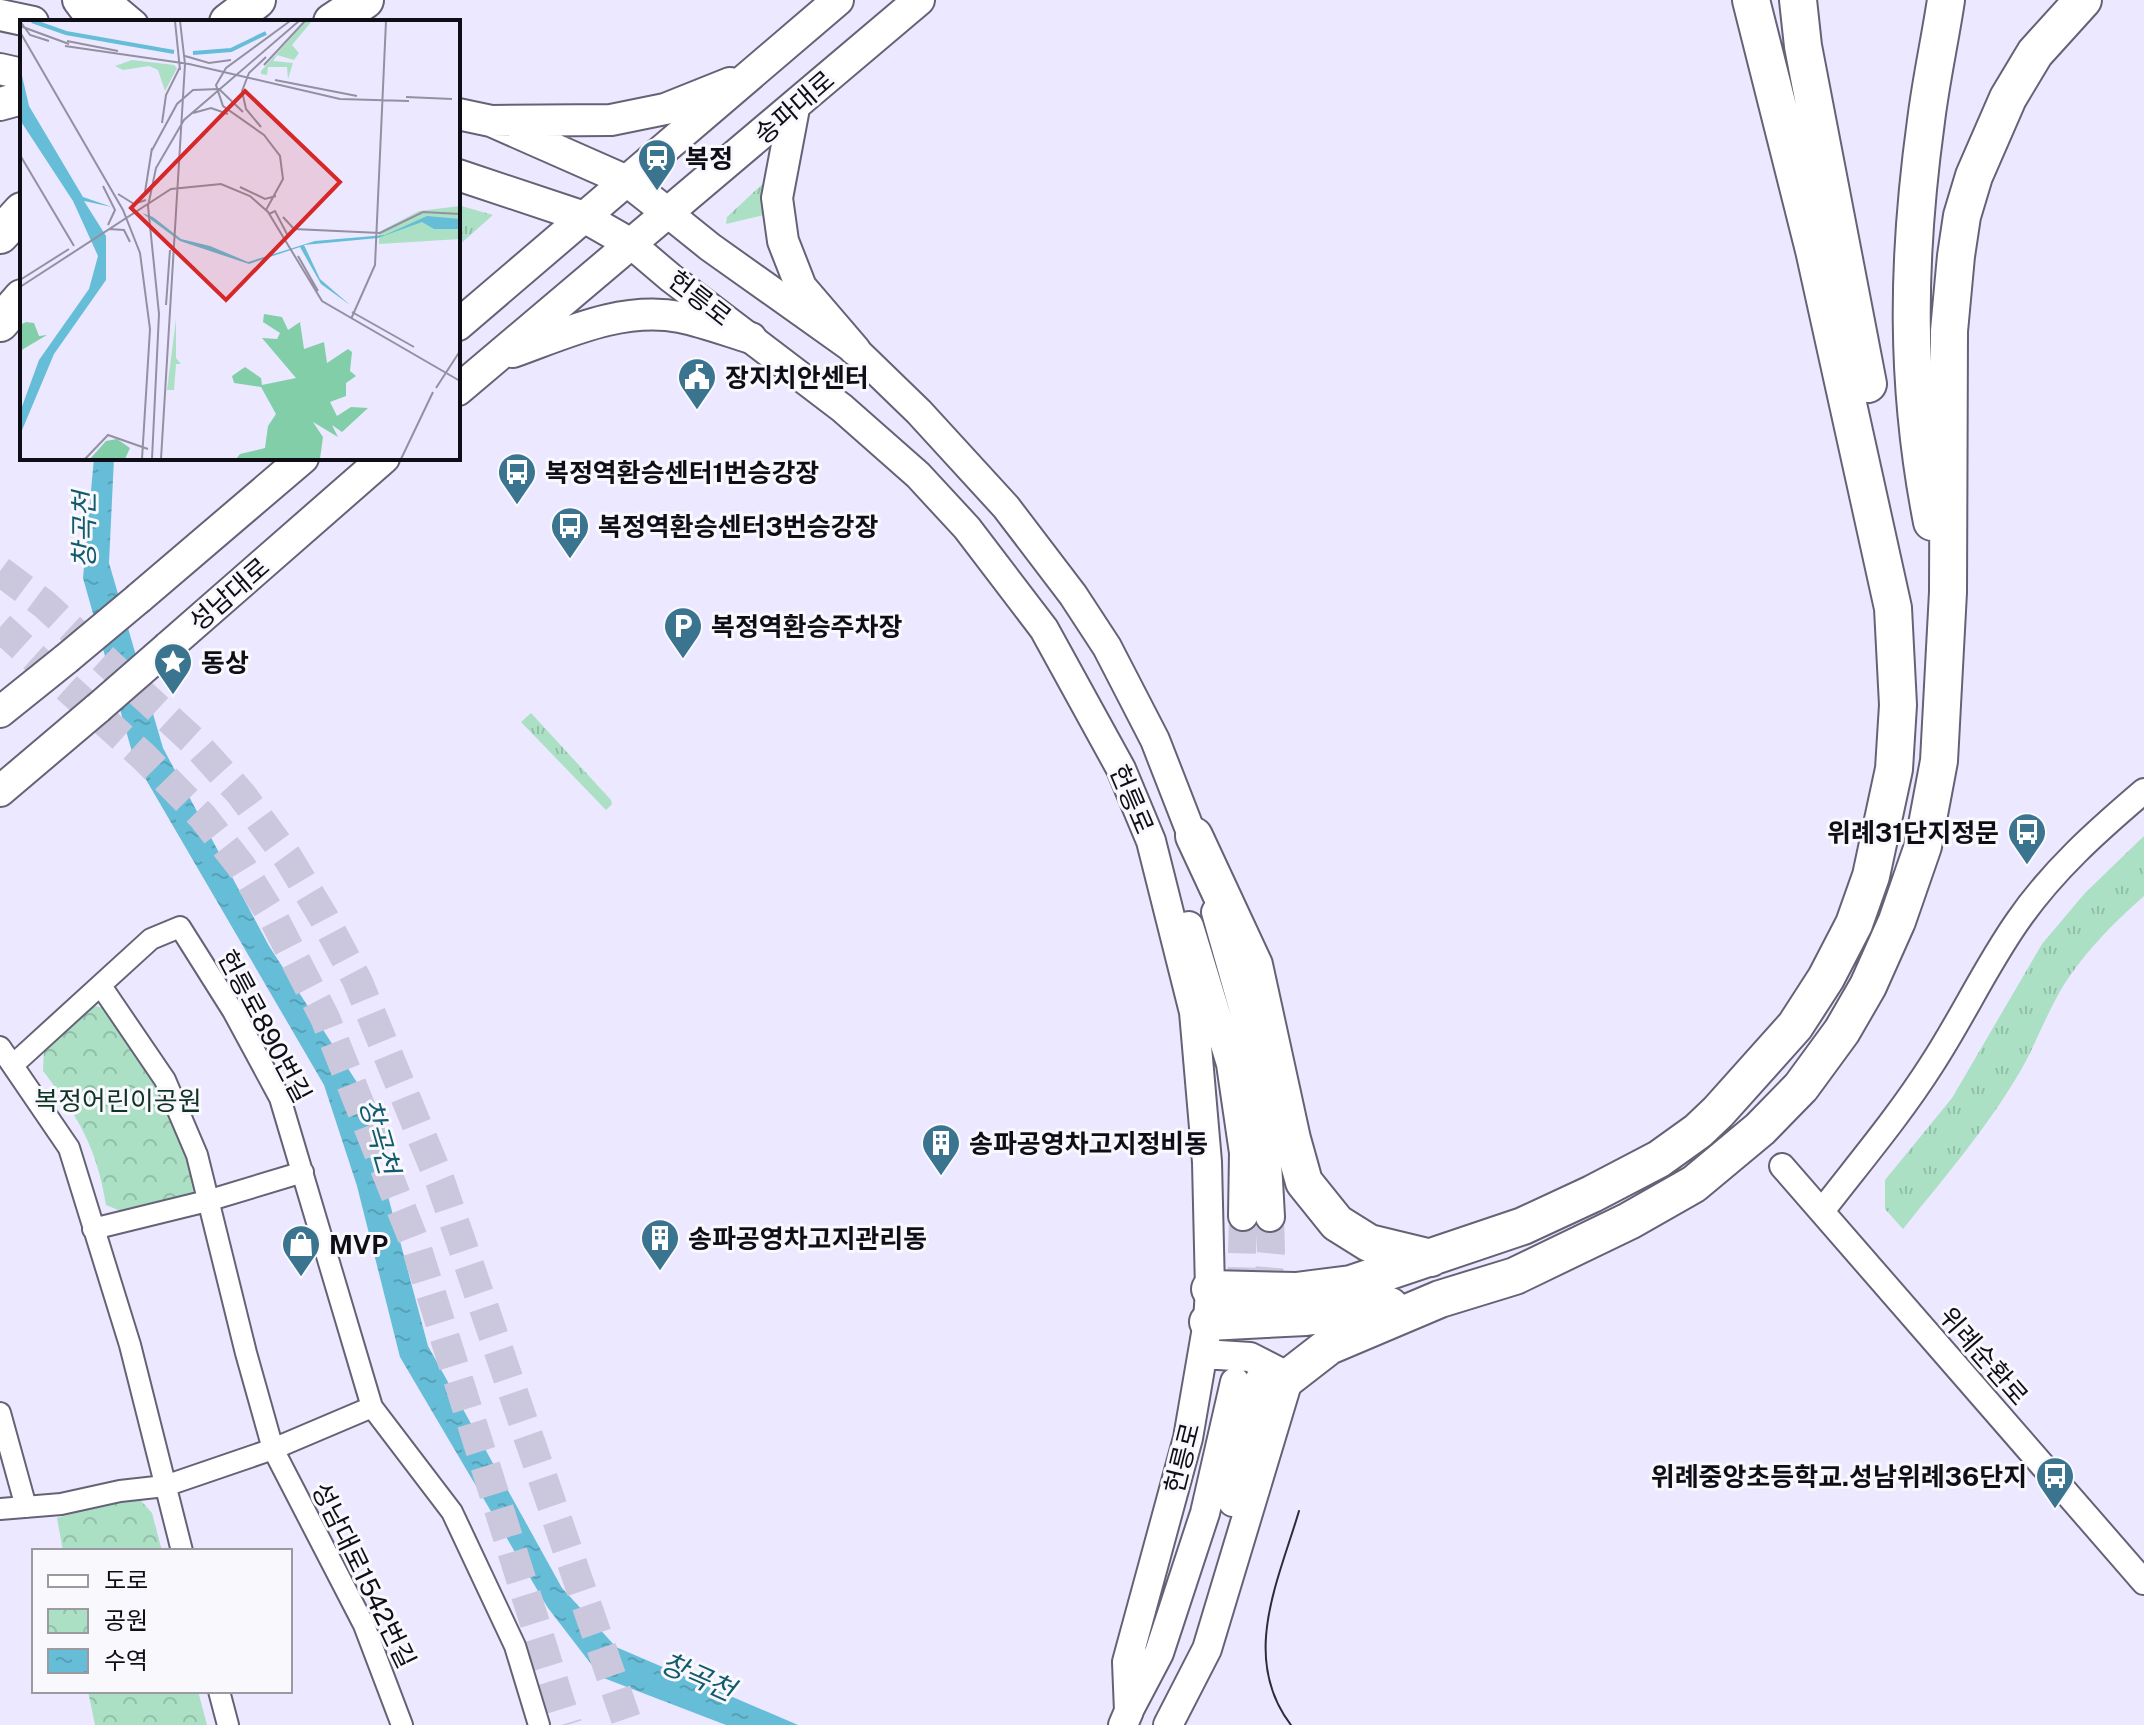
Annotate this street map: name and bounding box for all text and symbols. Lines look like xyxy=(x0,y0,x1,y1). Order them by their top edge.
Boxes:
inset map xyxy=(20,20,460,460)
street label: 송파대로 xyxy=(748,64,840,150)
station icon: 복정 xyxy=(636,137,678,192)
place label: 복정 xyxy=(685,143,733,174)
street label: 헌릉로 xyxy=(662,264,738,332)
public building icon: 장지치안센터 xyxy=(676,356,718,411)
place label: 장지치안센터 xyxy=(725,362,869,393)
bus stop icon: 복정역환승센터1번승강장 xyxy=(496,451,538,506)
place label: 복정역환승센터1번승강장 xyxy=(545,457,819,488)
water label: 창곡천 xyxy=(67,488,100,569)
bus stop icon: 복정역환승센터3번승강장 xyxy=(549,505,591,560)
place label: 복정역환승센터3번승강장 xyxy=(598,511,878,542)
street label: 성남대로 xyxy=(183,551,275,637)
parking icon: 복정역환승주차장 xyxy=(662,605,704,660)
place label: 복정역환승주차장 xyxy=(711,611,902,642)
place icon: 동상 xyxy=(152,641,194,696)
place label: 동상 xyxy=(201,647,249,678)
street label: 헌릉로 xyxy=(1104,760,1160,838)
bus stop icon: 위례31단지정문 xyxy=(2006,811,2048,866)
place label: 위례31단지정문 xyxy=(1827,817,1999,848)
street label: 헌릉로890번길 xyxy=(212,944,318,1108)
park label: 복정어린이공원 xyxy=(34,1085,202,1116)
water label: 창곡천 xyxy=(353,1094,407,1181)
building icon: 송파공영차고지정비동 xyxy=(920,1122,962,1177)
place label: 송파공영차고지정비동 xyxy=(969,1128,1208,1159)
building icon: 송파공영차고지관리동 xyxy=(639,1217,681,1272)
shop icon: MVP xyxy=(280,1223,322,1278)
place label: 송파공영차고지관리동 xyxy=(688,1223,927,1254)
place label: MVP xyxy=(329,1229,388,1260)
street label: 위례순환로 xyxy=(1933,1301,2035,1411)
street label: 헌릉로 xyxy=(1158,1419,1206,1497)
bus stop icon: 위례중앙초등학교.성남위례36단지 xyxy=(2034,1455,2076,1510)
place label: 위례중앙초등학교.성남위례36단지 xyxy=(1651,1461,2027,1492)
street label: 성남대로1542번길 xyxy=(306,1477,422,1673)
legend xyxy=(32,1549,292,1693)
text: 도로 xyxy=(104,1566,148,1594)
text: 공원 xyxy=(104,1606,148,1634)
water label: 창곡천 xyxy=(656,1645,743,1708)
text: 수역 xyxy=(104,1646,148,1674)

